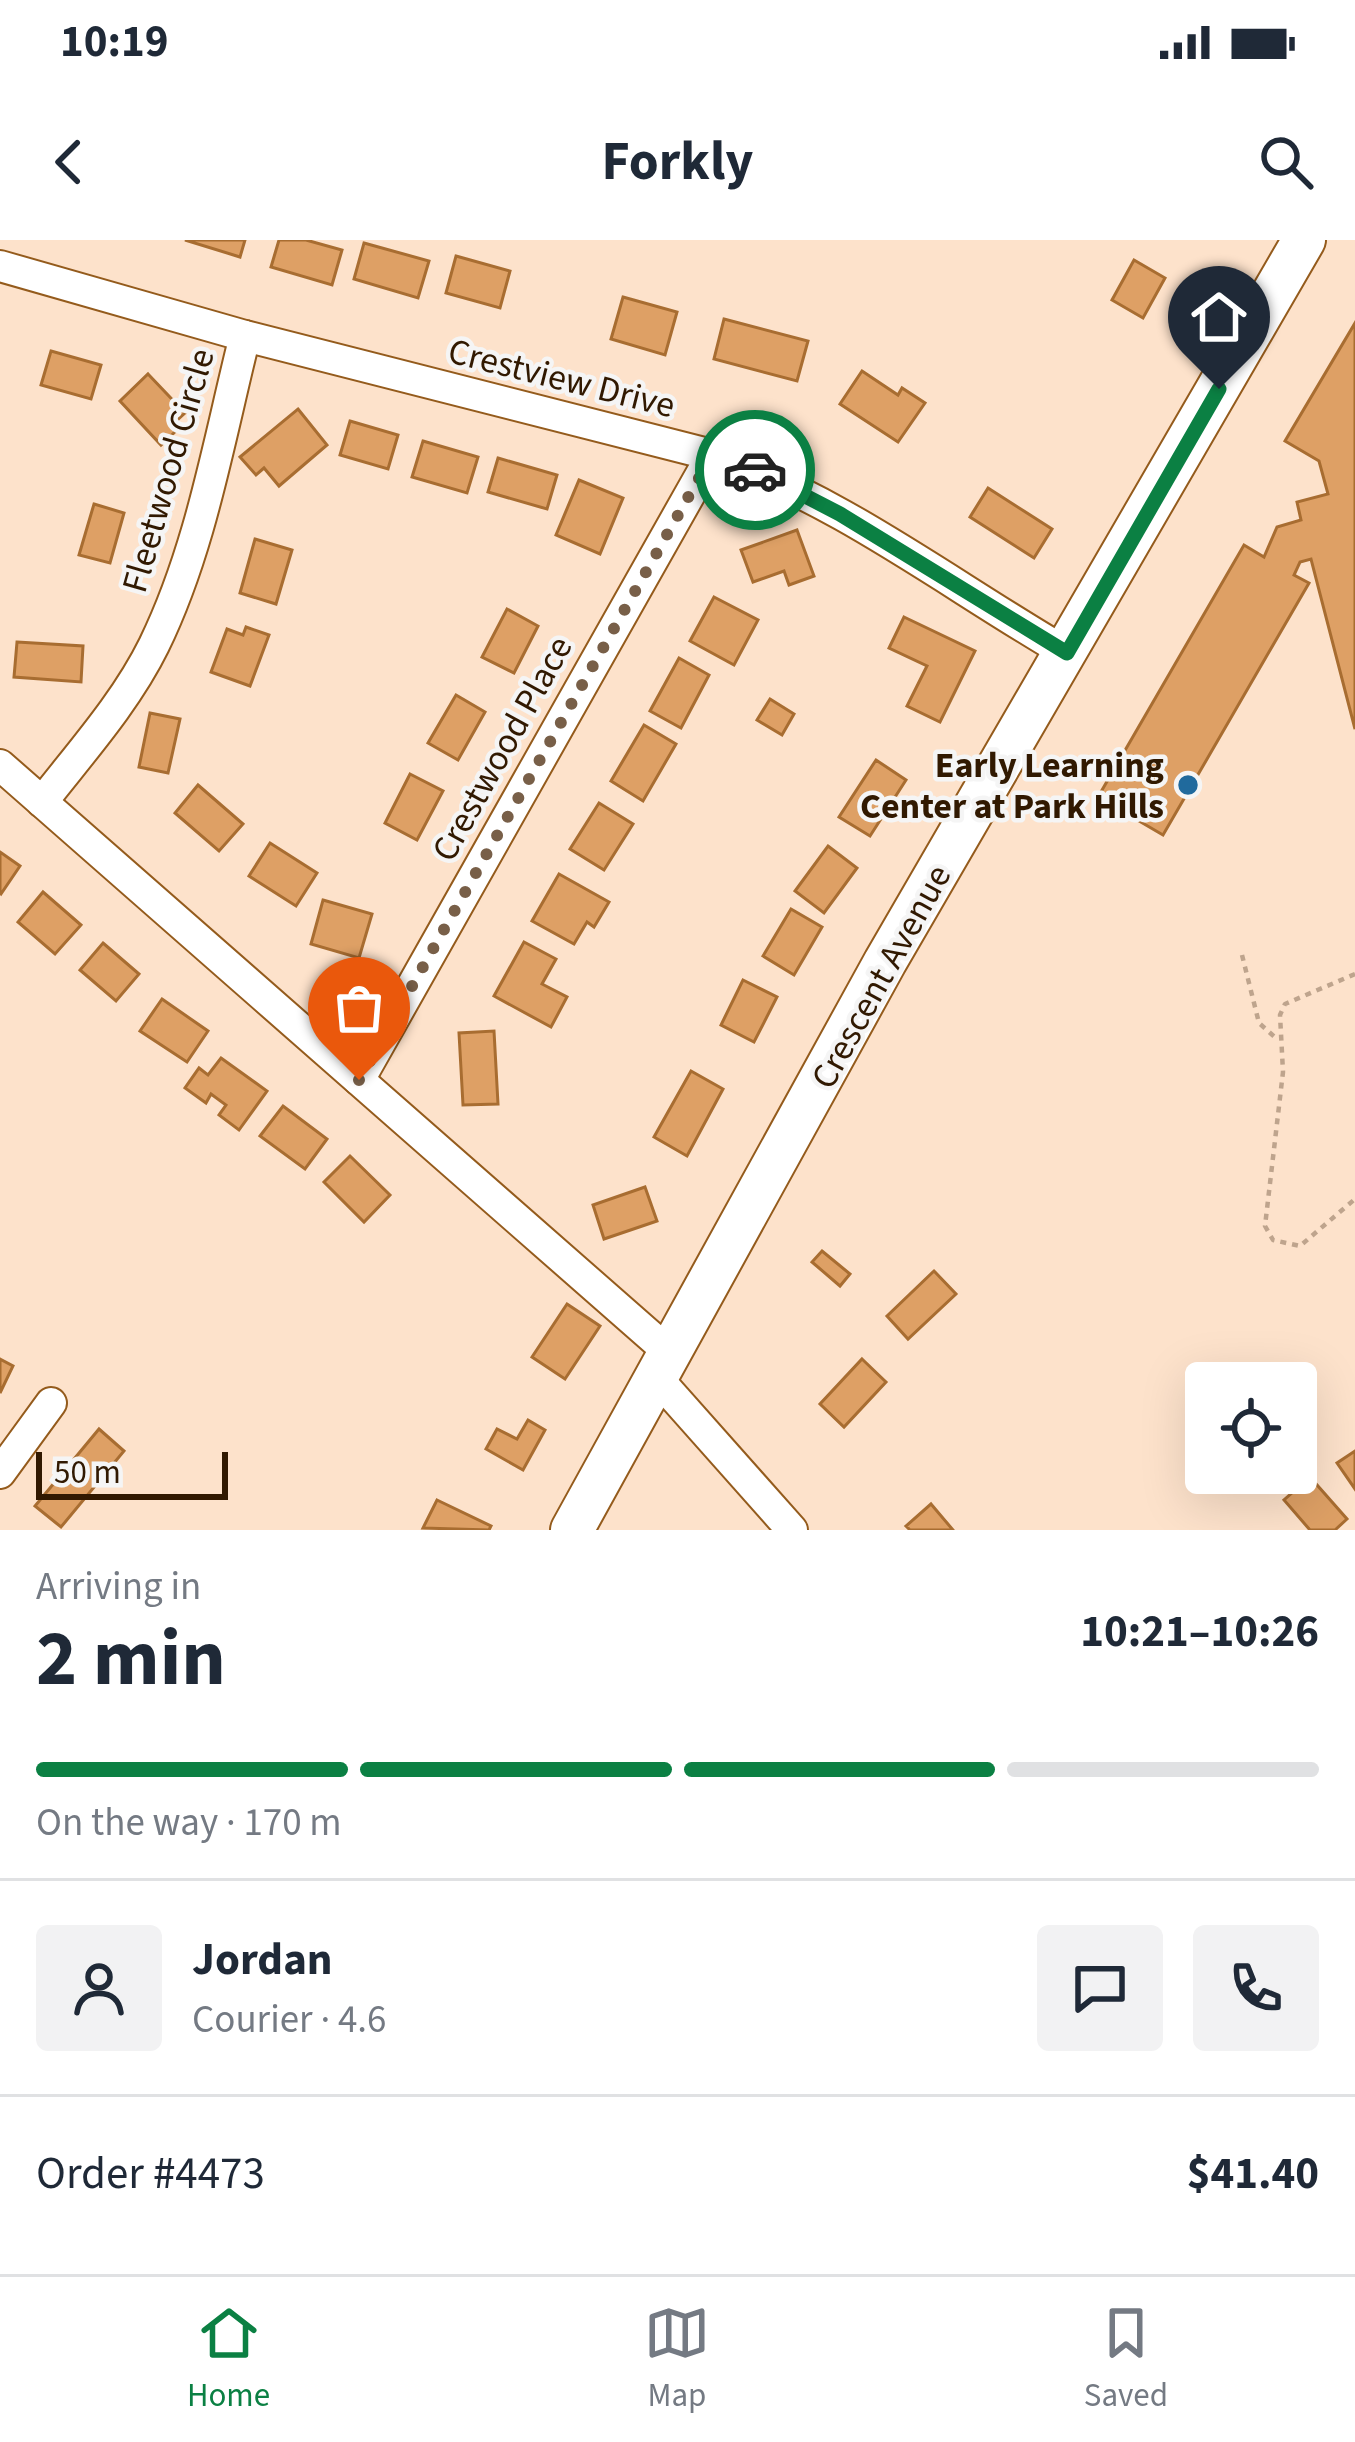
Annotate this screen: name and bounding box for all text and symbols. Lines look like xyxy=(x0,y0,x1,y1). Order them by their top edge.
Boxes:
text: 10:19 xyxy=(60,10,169,74)
text: Forkly xyxy=(602,124,753,201)
icon: back xyxy=(36,129,102,195)
icon: search xyxy=(1253,129,1319,195)
pin xyxy=(1168,266,1270,389)
icon: home xyxy=(1186,284,1252,350)
street label: Crestview Drive xyxy=(443,326,680,431)
street label: Fleetwood Circle xyxy=(109,343,228,598)
courier xyxy=(695,410,815,530)
icon: car xyxy=(722,437,788,503)
street label: Crestwood Place xyxy=(419,627,585,871)
place label: Early Learning Center at Park Hills xyxy=(860,740,1164,832)
marker: Early Learning Center at Park Hills xyxy=(1175,772,1201,798)
street label: Crescent Avenue xyxy=(799,855,964,1098)
pin xyxy=(308,957,410,1080)
icon: bag xyxy=(326,975,392,1041)
map controls xyxy=(1185,1362,1317,1494)
button: locate xyxy=(1185,1362,1317,1494)
scale bar xyxy=(36,1446,228,1499)
text: 50 m xyxy=(54,1449,121,1496)
text: Arriving in xyxy=(36,1559,201,1615)
text: 10:21–10:26 xyxy=(1080,1600,1319,1664)
text: 2 min xyxy=(36,1604,226,1715)
text: On the way · 170 m xyxy=(36,1795,342,1851)
button: person xyxy=(36,1925,162,2051)
button: chat xyxy=(1037,1925,1163,2051)
button: phone xyxy=(1193,1925,1319,2051)
text: Jordan xyxy=(192,1928,333,1992)
text: Courier · 4.6 xyxy=(192,1992,386,2048)
text: Order #4473 xyxy=(36,2142,265,2206)
text: $41.40 xyxy=(1187,2142,1319,2206)
tab: Home xyxy=(187,2300,270,2419)
tab: Map xyxy=(644,2300,710,2419)
tab: Saved xyxy=(1084,2300,1168,2419)

